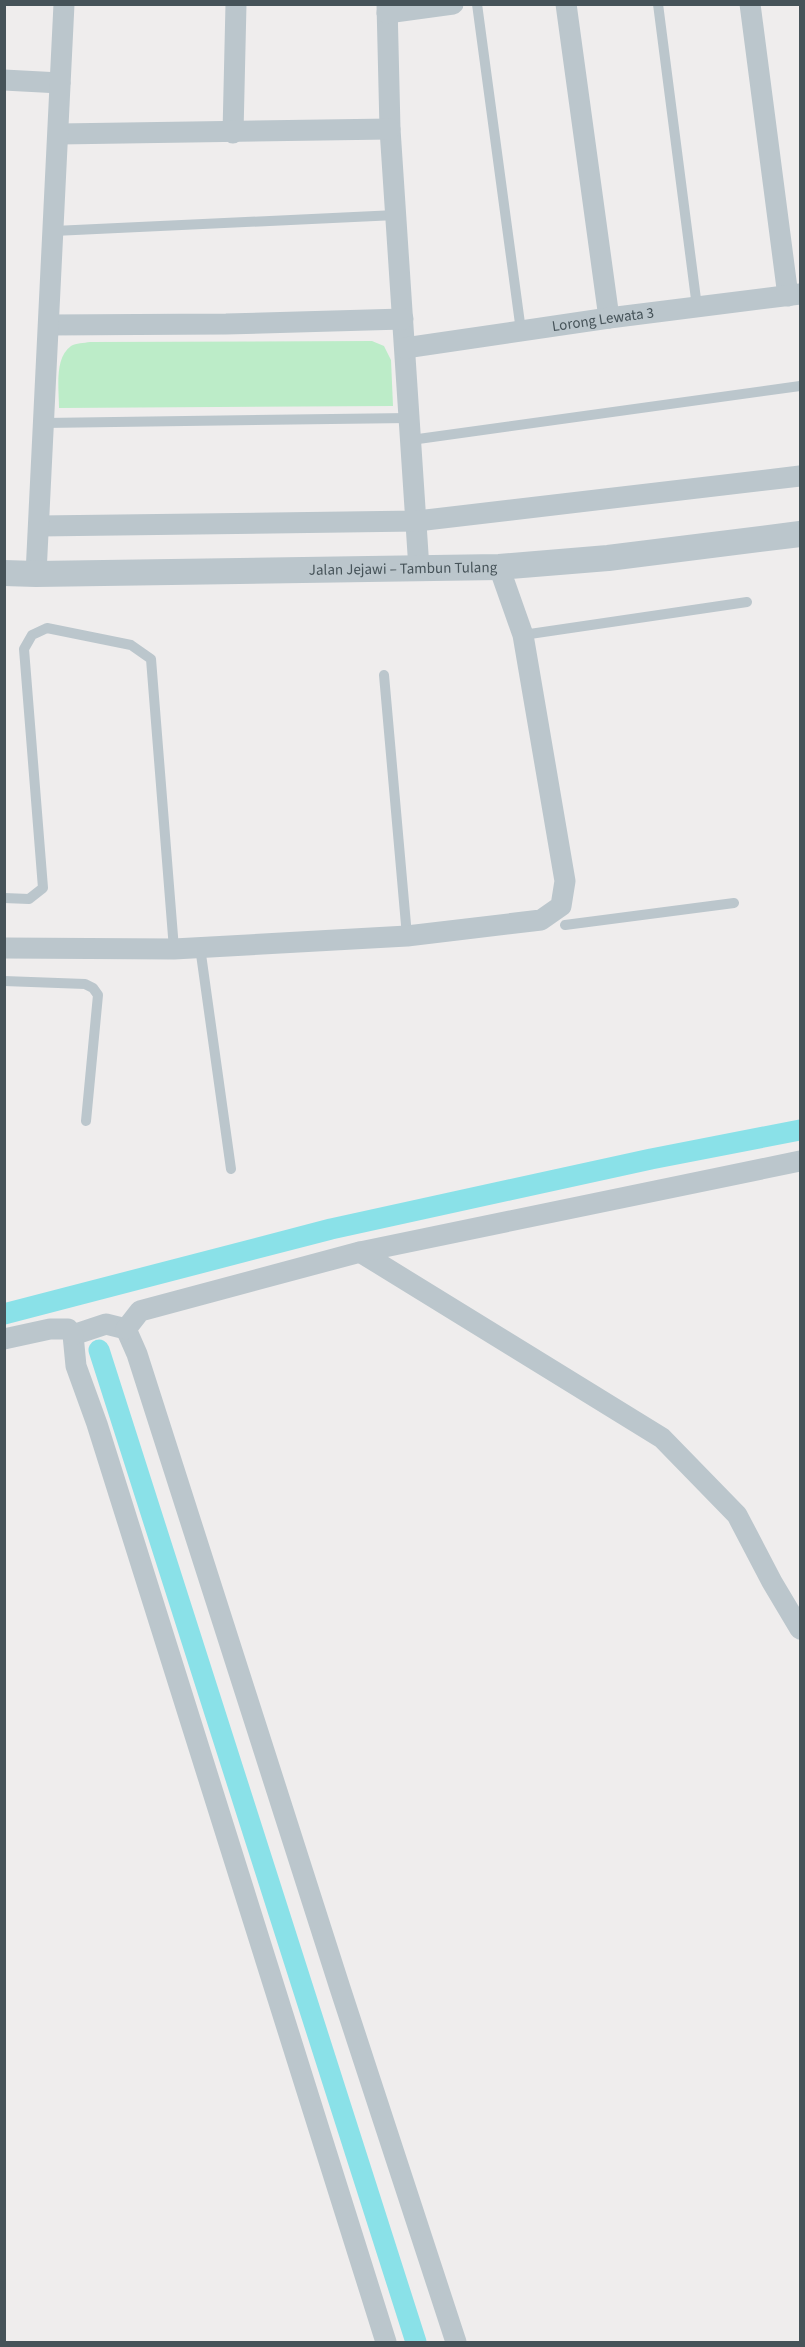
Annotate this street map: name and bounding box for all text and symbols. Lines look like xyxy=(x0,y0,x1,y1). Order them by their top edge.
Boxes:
street label: Lorong Lewata 3 xyxy=(551,302,655,337)
street label: Jalan Jejawi – Tambun Tulang xyxy=(309,557,498,580)

